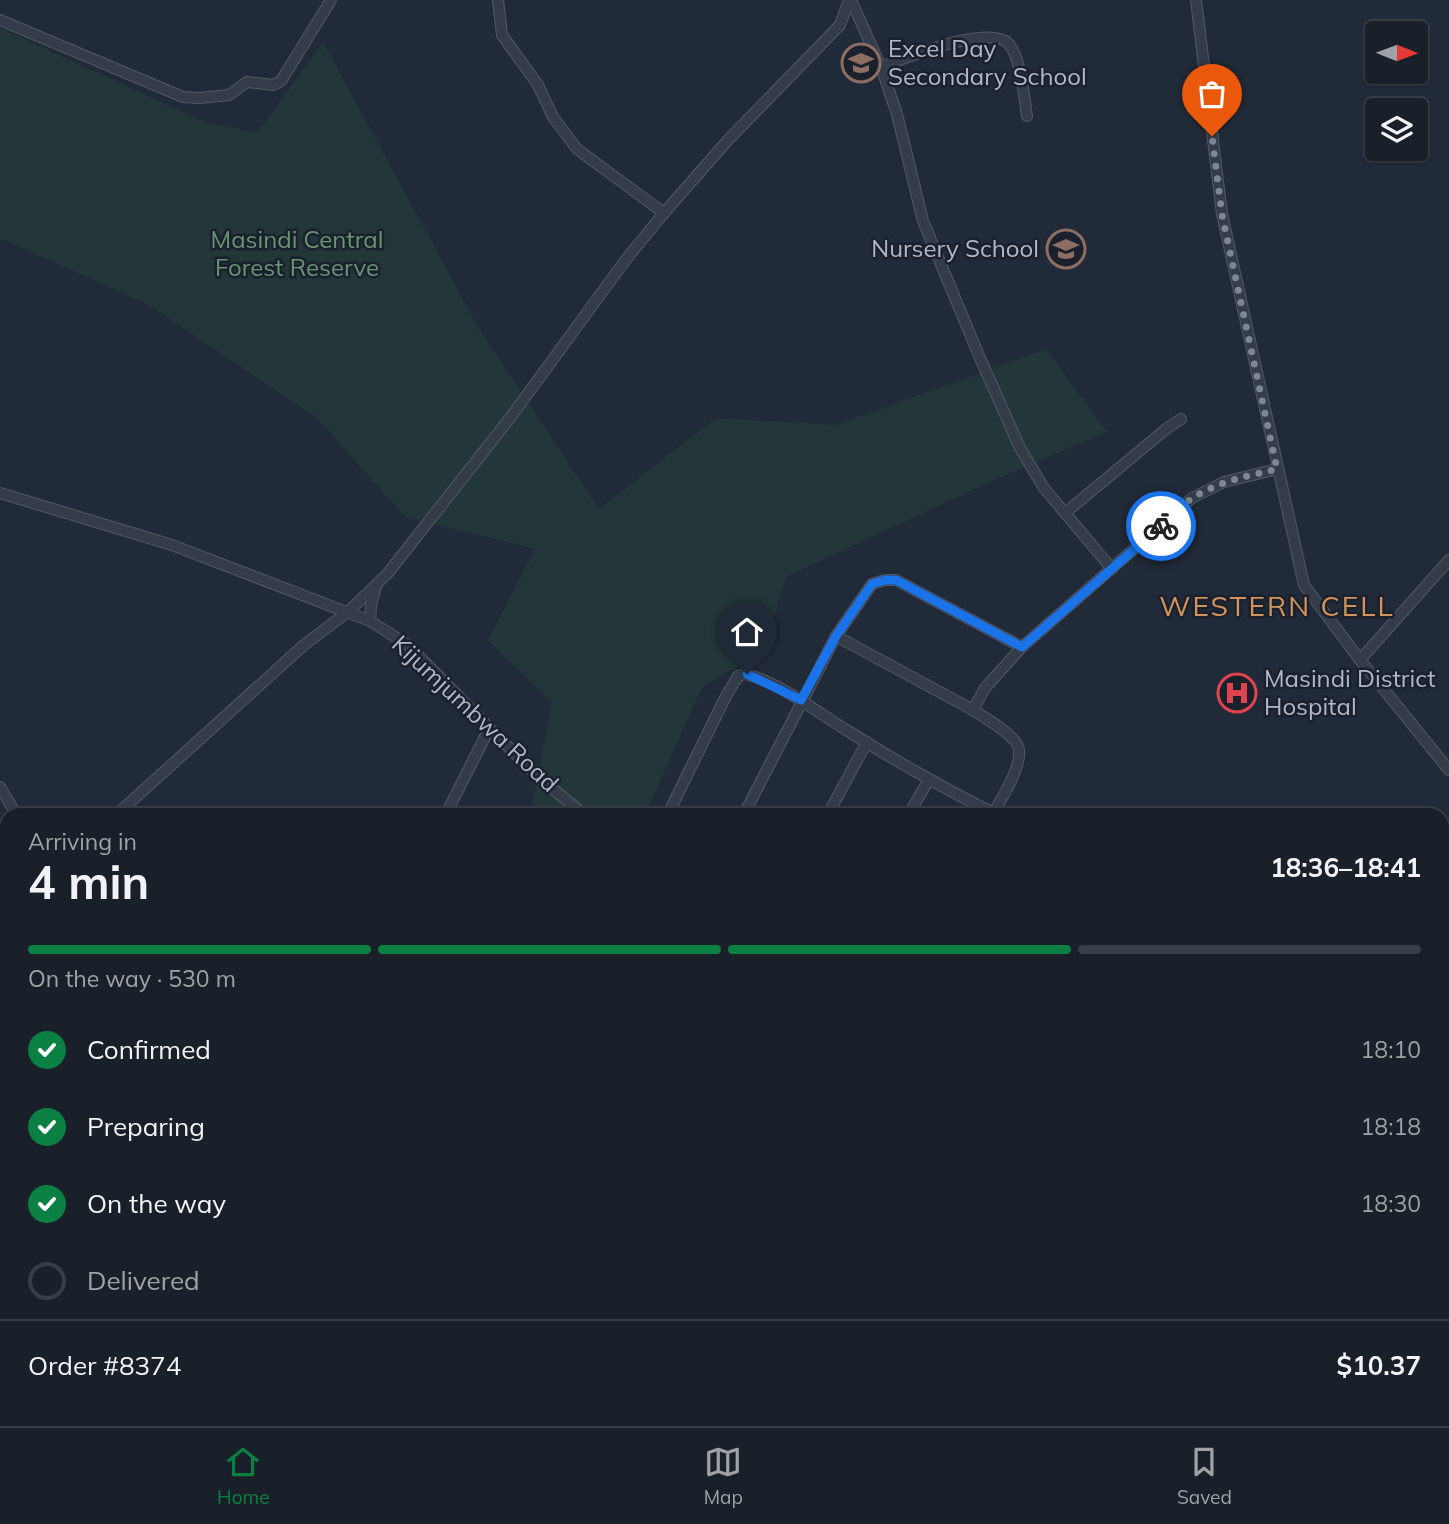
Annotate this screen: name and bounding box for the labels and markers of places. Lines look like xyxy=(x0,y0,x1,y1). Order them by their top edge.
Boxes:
place label: Excel Day Secondary School xyxy=(888,33,1087,91)
school or university icon: Excel Day Secondary School xyxy=(840,42,882,84)
pin xyxy=(1182,64,1242,136)
school or university icon: Nursery School xyxy=(1045,228,1087,270)
place label: Nursery School xyxy=(871,233,1039,263)
pin xyxy=(717,602,777,674)
place label: Masindi District Hospital xyxy=(1264,663,1436,721)
hospital icon: Masindi District Hospital xyxy=(1216,672,1258,714)

